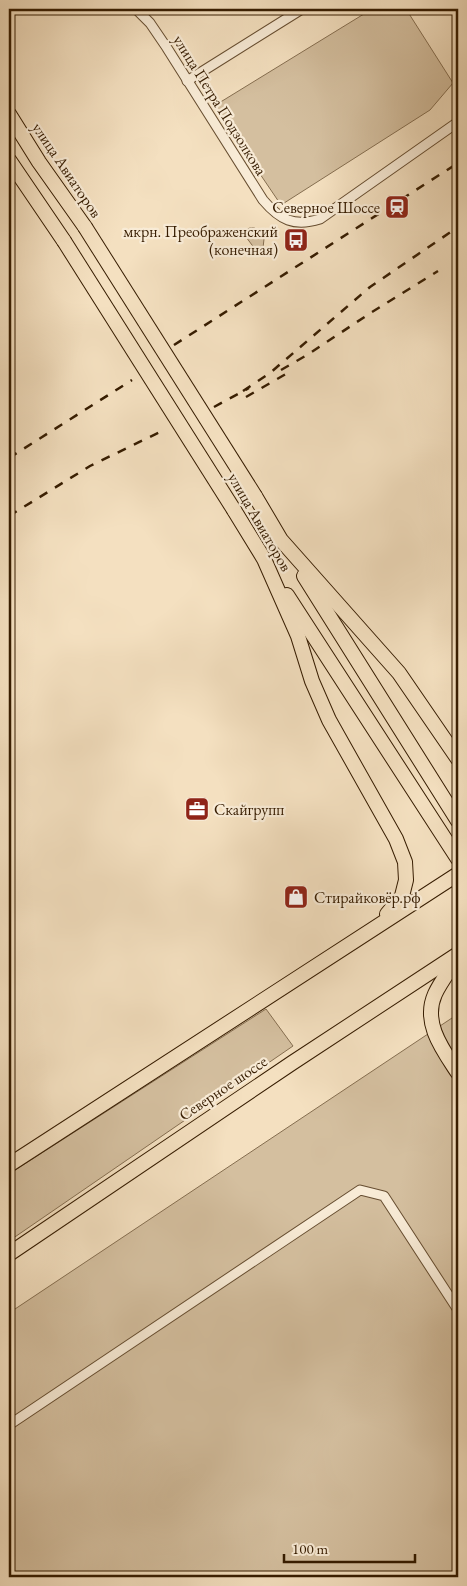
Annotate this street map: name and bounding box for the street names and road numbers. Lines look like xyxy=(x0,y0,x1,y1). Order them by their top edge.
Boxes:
street label: улица Петра Подзолкова xyxy=(168,31,272,180)
street label: улица Авиаторов xyxy=(27,118,107,222)
street label: улица Авиаторов xyxy=(223,469,297,575)
street label: Северное шоссе xyxy=(175,1051,271,1125)

